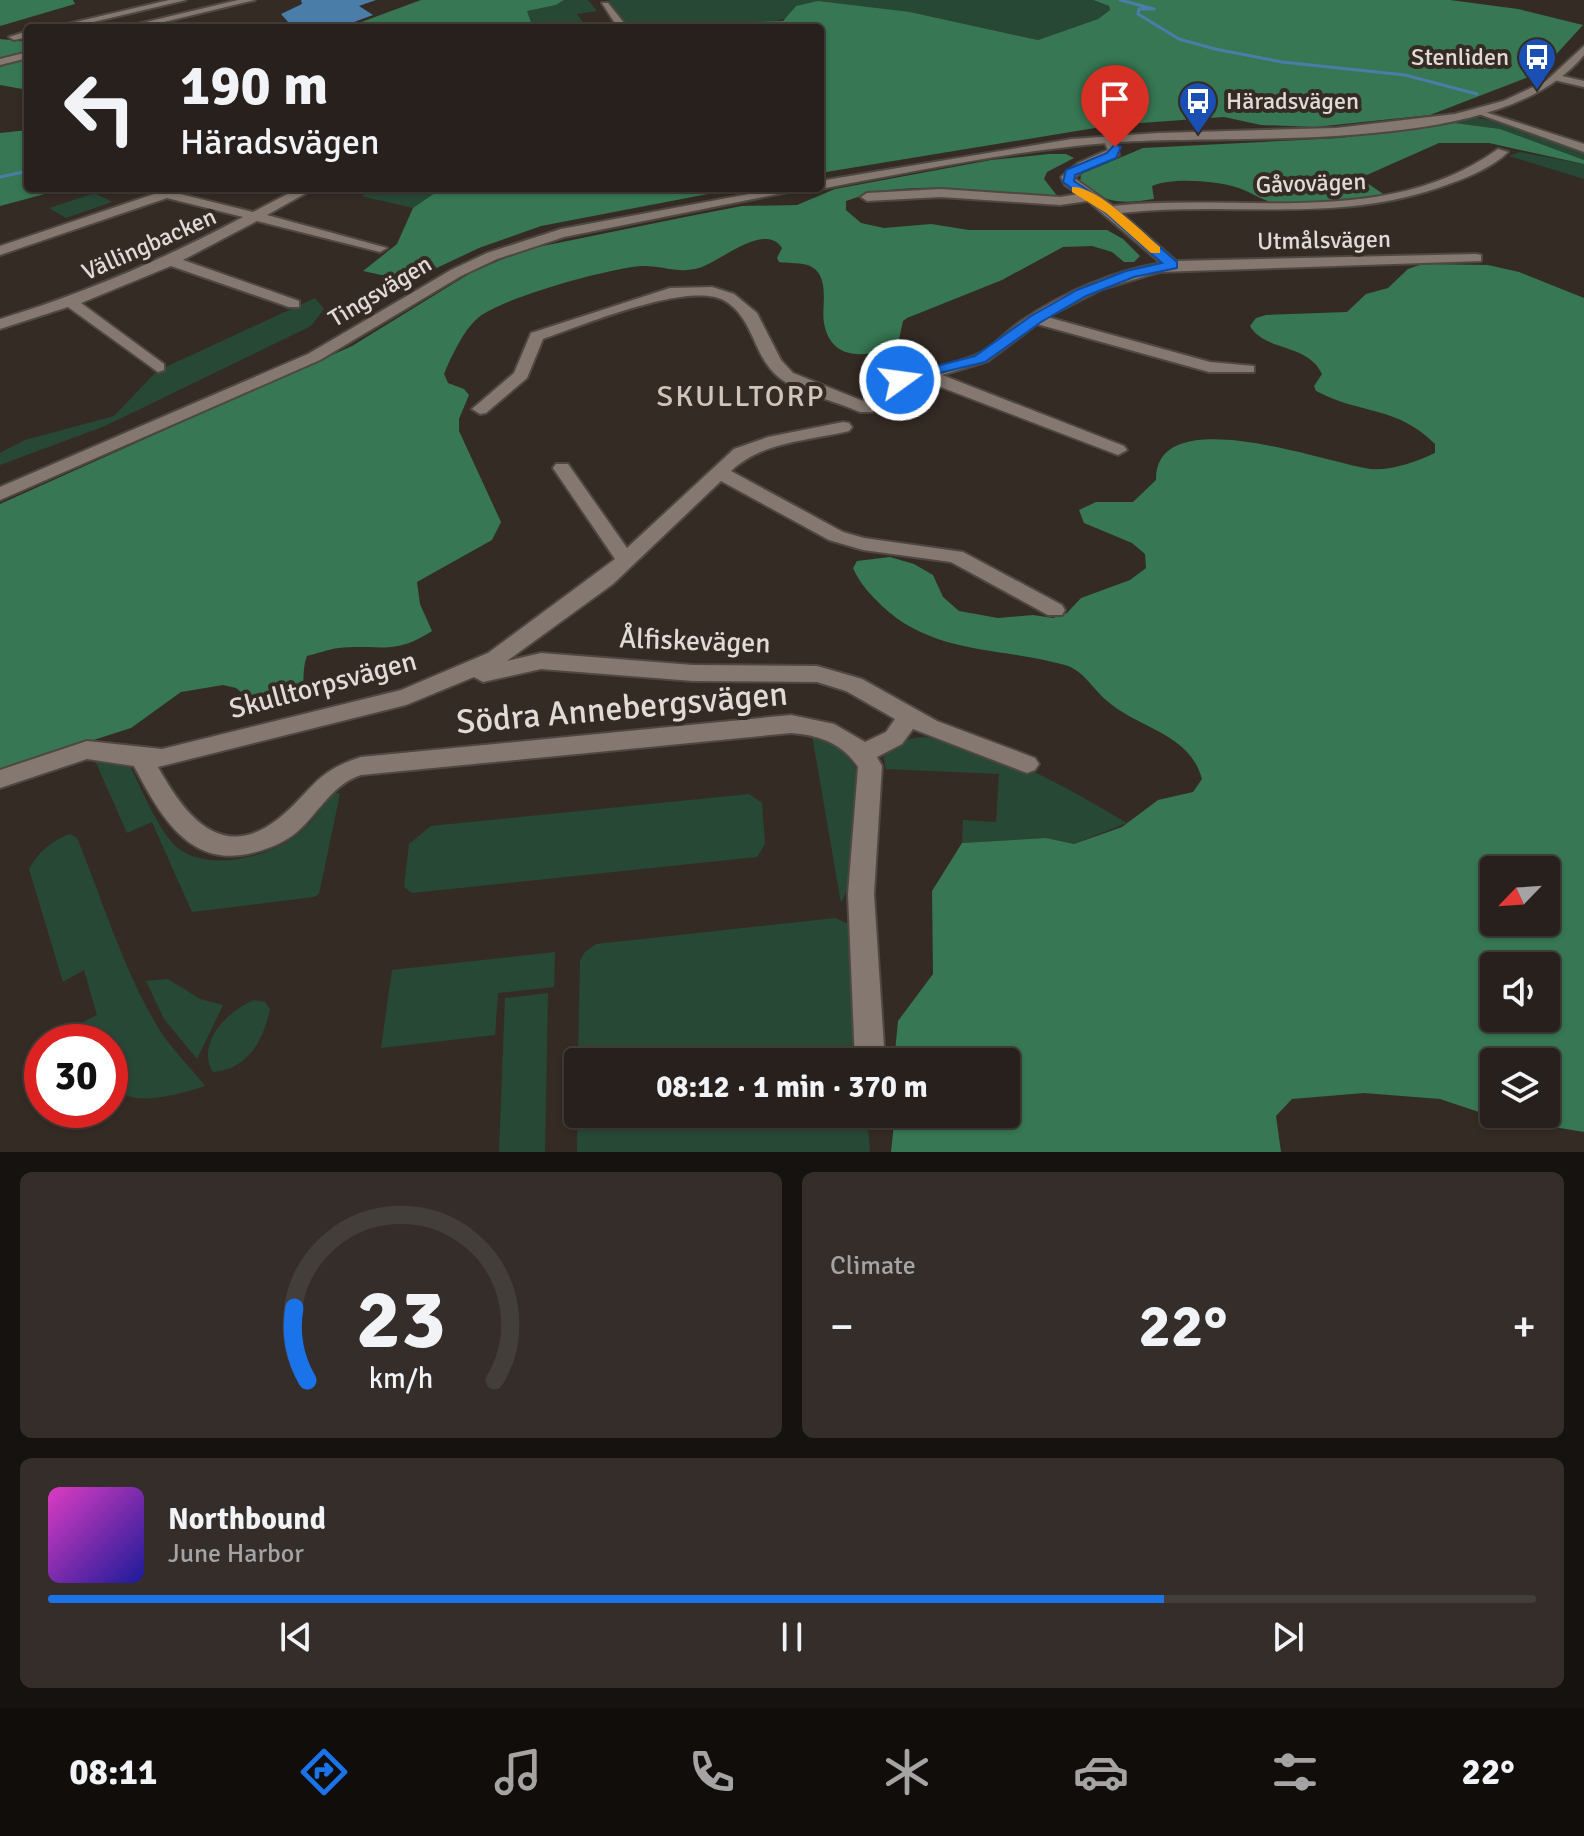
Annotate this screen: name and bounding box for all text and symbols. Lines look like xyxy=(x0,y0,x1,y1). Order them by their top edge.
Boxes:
bus stop icon: Stenliden xyxy=(1516,36,1558,91)
place label: Stenliden xyxy=(1411,42,1509,72)
text: 190 m xyxy=(180,51,328,120)
icon: left xyxy=(48,56,152,160)
pin xyxy=(1081,65,1149,147)
icon: arrive xyxy=(1093,77,1137,121)
bus stop icon: Häradsvägen xyxy=(1177,80,1219,135)
place label: Häradsvägen xyxy=(1226,86,1359,116)
text: Häradsvägen xyxy=(180,120,380,165)
street label: Gåvovägen xyxy=(1255,166,1367,200)
street label: Vällingbacken xyxy=(77,201,221,287)
street label: Utmålsvägen xyxy=(1257,224,1391,256)
street label: Tingsvägen xyxy=(323,248,437,334)
position arrow xyxy=(858,338,942,422)
district label: SKULLTORP xyxy=(657,378,825,415)
street label: Ålfiskevägen xyxy=(619,621,771,661)
street label: Skulltorpsvägen xyxy=(226,644,420,726)
street label: Södra Annebergsvägen xyxy=(455,673,789,743)
north arrow xyxy=(1480,856,1560,936)
map controls xyxy=(1480,856,1560,1128)
button: sound xyxy=(1480,952,1560,1032)
speed limit sign: 30 xyxy=(24,1024,128,1128)
button: layers xyxy=(1480,1048,1560,1128)
text: 08:12 · 1 min · 370 m xyxy=(656,1069,928,1106)
text: Climate xyxy=(830,1250,916,1282)
text: 23 xyxy=(356,1269,446,1371)
text: 22° xyxy=(1139,1290,1227,1364)
text: − xyxy=(830,1300,854,1354)
text: + xyxy=(1512,1300,1536,1354)
text: km/h xyxy=(369,1361,433,1396)
text: Northbound xyxy=(168,1501,326,1538)
text: June Harbor xyxy=(168,1538,304,1570)
icon: previous xyxy=(274,1615,318,1659)
icon: pause xyxy=(770,1615,814,1659)
icon: next xyxy=(1266,1615,1310,1659)
icon: directions xyxy=(296,1744,352,1800)
icon: music xyxy=(490,1744,546,1800)
icon: phone xyxy=(684,1744,740,1800)
icon: climate xyxy=(879,1744,935,1800)
icon: car xyxy=(1073,1744,1129,1800)
icon: filters xyxy=(1267,1744,1323,1800)
text: 08:11 xyxy=(69,1750,158,1795)
text: 22° xyxy=(1461,1750,1515,1795)

